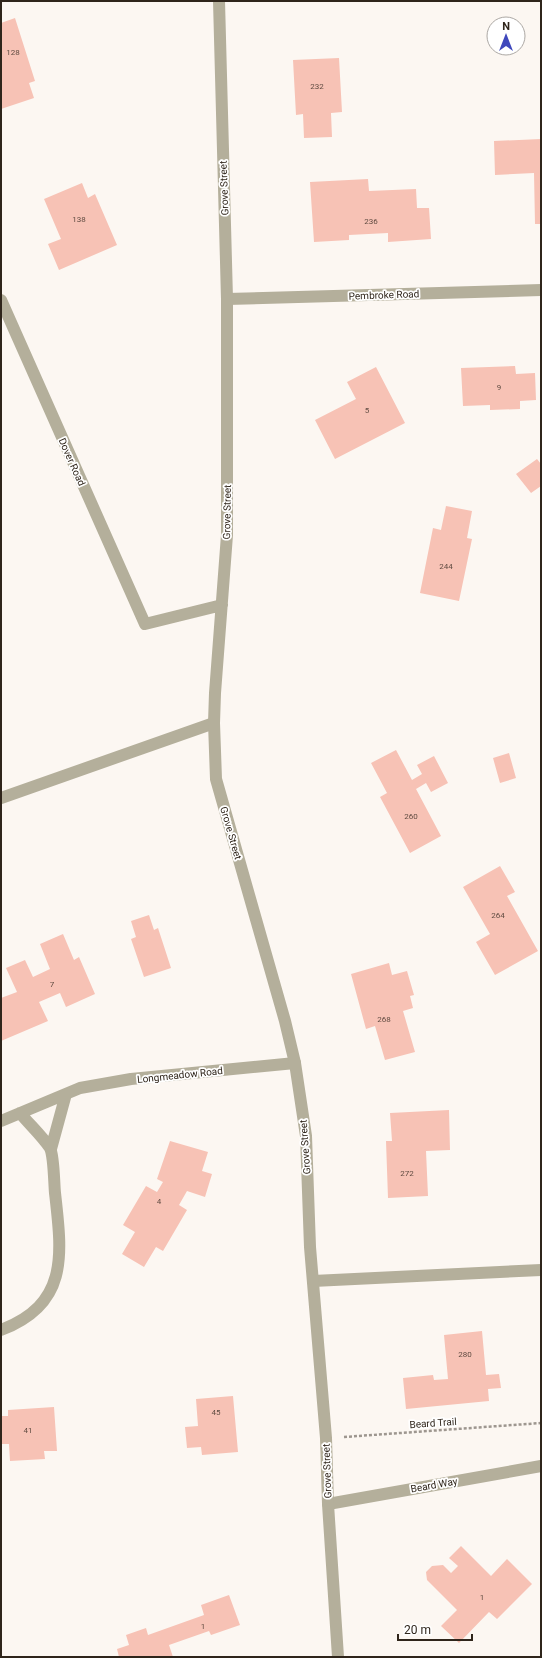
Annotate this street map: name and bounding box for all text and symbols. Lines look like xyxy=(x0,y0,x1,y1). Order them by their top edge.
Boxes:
north arrow xyxy=(486,16,526,56)
text: N xyxy=(502,20,510,33)
house number: 128 xyxy=(6,48,20,57)
house number: 232 xyxy=(310,82,324,91)
street label: Grove Street xyxy=(218,160,230,216)
house number: 138 xyxy=(72,215,86,224)
house number: 236 xyxy=(364,217,378,226)
street label: Pembroke Road xyxy=(349,288,419,302)
house number: 9 xyxy=(497,383,501,392)
house number: 5 xyxy=(365,406,370,415)
street label: Dover Road xyxy=(57,436,87,488)
street label: Grove Street xyxy=(221,485,233,539)
house number: 244 xyxy=(439,562,453,571)
street label: Grove Street xyxy=(218,805,244,861)
house number: 260 xyxy=(404,812,418,821)
house number: 264 xyxy=(491,911,505,920)
house number: 7 xyxy=(50,980,55,989)
house number: 268 xyxy=(377,1015,391,1024)
street label: Longmeadow Road xyxy=(137,1065,223,1085)
street label: Grove Street xyxy=(298,1119,312,1175)
house number: 272 xyxy=(400,1169,414,1178)
house number: 4 xyxy=(157,1197,162,1206)
house number: 280 xyxy=(458,1350,472,1359)
house number: 45 xyxy=(212,1408,221,1417)
street label: Beard Trail xyxy=(409,1416,457,1430)
house number: 41 xyxy=(24,1426,33,1435)
street label: Grove Street xyxy=(321,1443,333,1499)
street label: Beard Way xyxy=(410,1475,458,1495)
house number: 1 xyxy=(480,1593,484,1602)
scale bar xyxy=(398,1616,472,1642)
house number: 1 xyxy=(201,1622,205,1631)
text: 20 m xyxy=(404,1623,431,1637)

